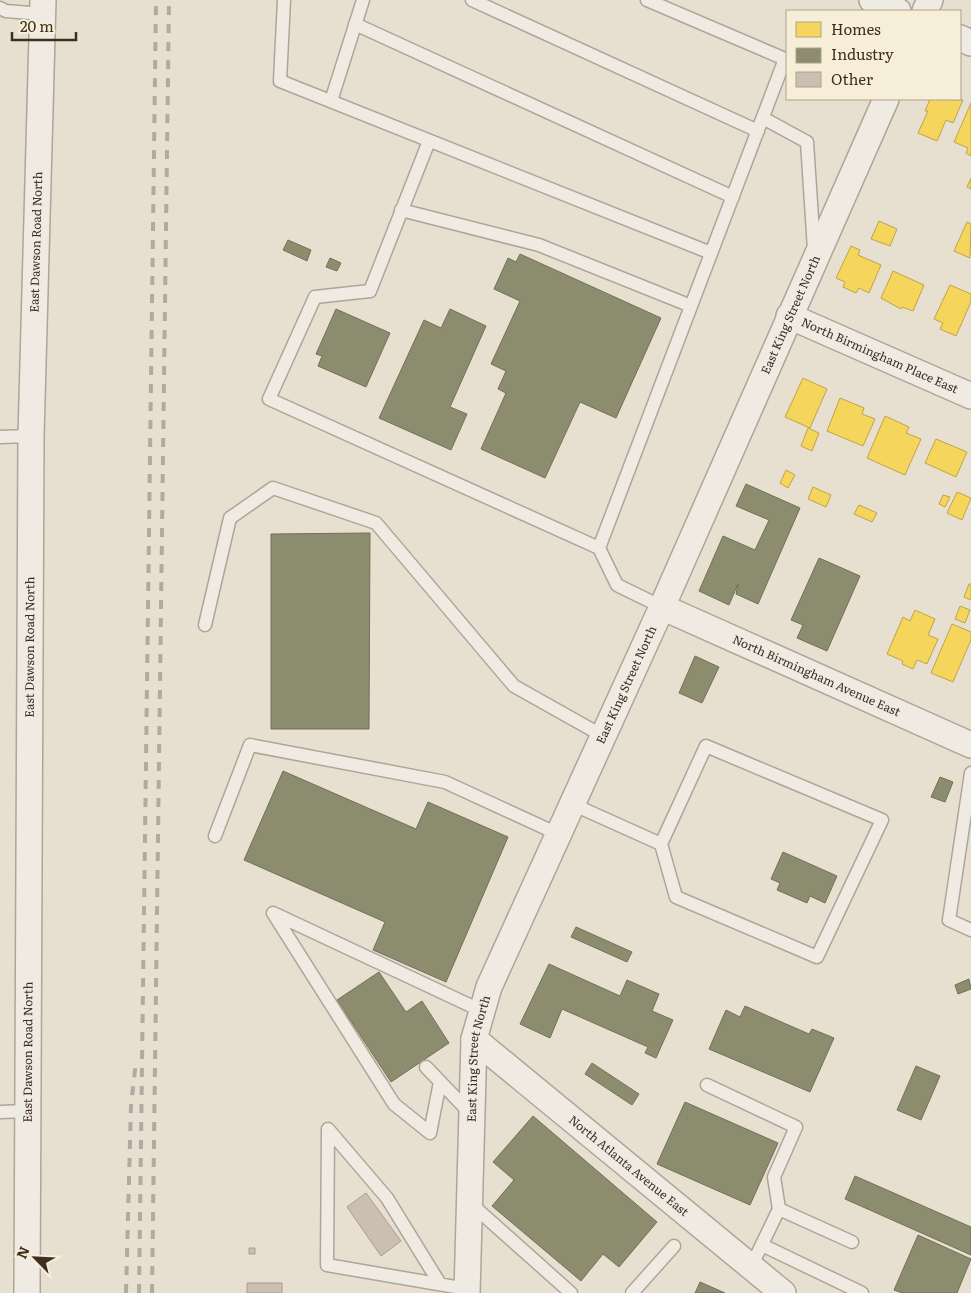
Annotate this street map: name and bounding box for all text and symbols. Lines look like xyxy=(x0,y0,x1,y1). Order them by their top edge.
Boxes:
scale bar xyxy=(12,10,76,42)
legend xyxy=(786,10,961,100)
text: 20 m xyxy=(20,14,54,37)
text: Homes xyxy=(831,17,881,40)
text: Industry xyxy=(831,42,894,65)
text: Other xyxy=(831,67,873,90)
street label: East Dawson Road North xyxy=(24,171,46,313)
street label: East King Street North xyxy=(756,252,824,377)
street label: North Birmingham Place East xyxy=(799,313,962,397)
street label: East Dawson Road North xyxy=(20,576,38,718)
street label: East King Street North xyxy=(591,622,660,747)
street label: North Birmingham Avenue East xyxy=(730,630,904,720)
street label: East Dawson Road North xyxy=(18,981,36,1123)
street label: East King Street North xyxy=(462,993,494,1122)
street label: North Atlanta Avenue East xyxy=(565,1110,693,1220)
north arrow xyxy=(10,1233,60,1283)
text: N xyxy=(11,1243,34,1262)

